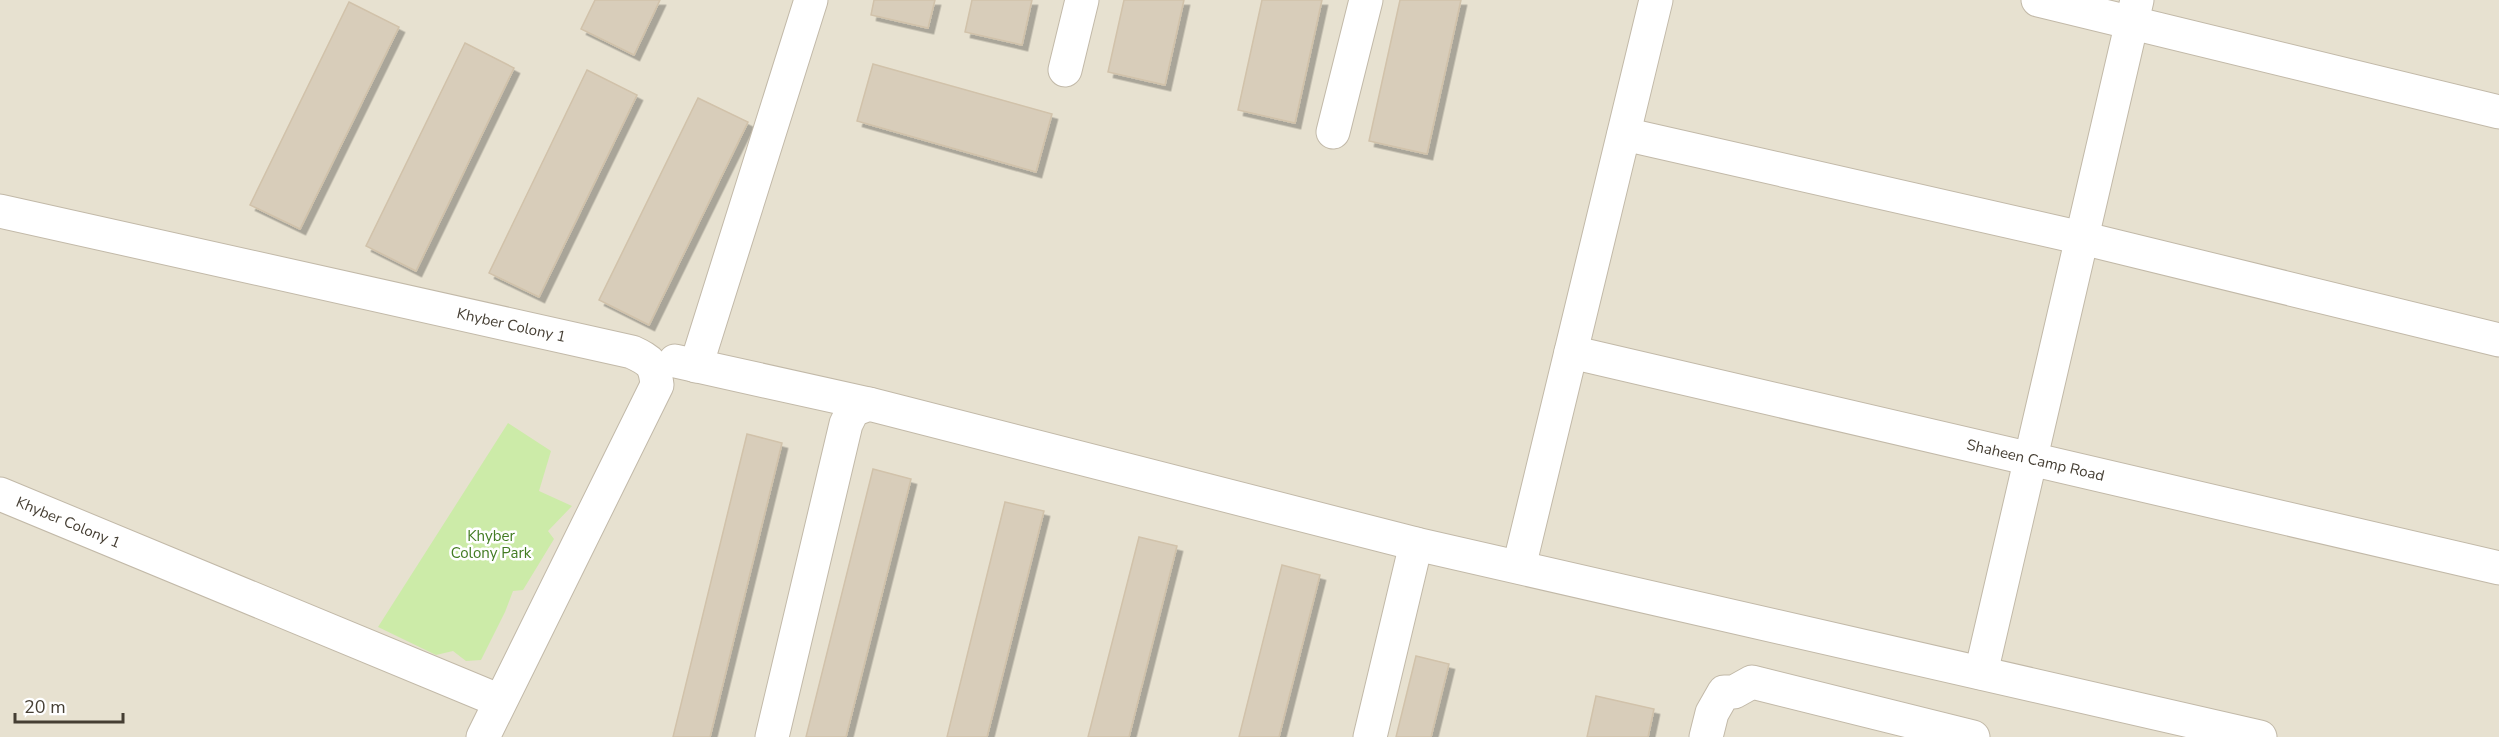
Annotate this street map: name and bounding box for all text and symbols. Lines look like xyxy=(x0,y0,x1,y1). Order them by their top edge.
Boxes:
street label: Khyber Colony 1 xyxy=(455,303,568,347)
street label: Shaheen Camp Road xyxy=(1965,434,2106,486)
street label: Khyber Colony 1 xyxy=(13,492,124,553)
park label: Khyber Colony Park xyxy=(451,526,532,563)
scale bar xyxy=(15,686,123,724)
text: 20 m xyxy=(24,695,66,719)

